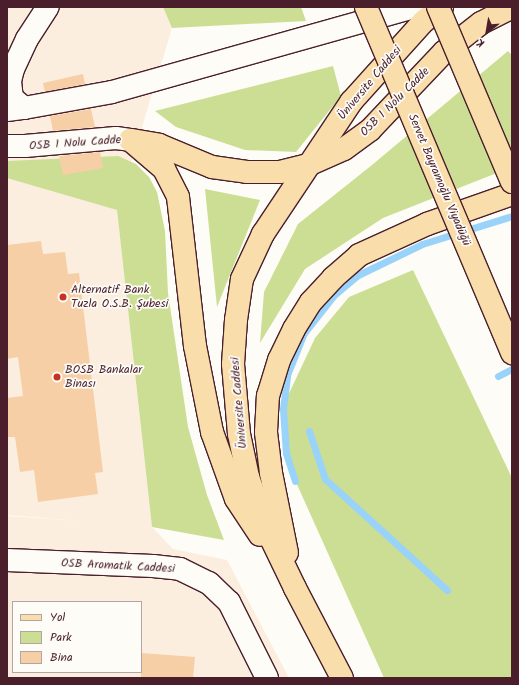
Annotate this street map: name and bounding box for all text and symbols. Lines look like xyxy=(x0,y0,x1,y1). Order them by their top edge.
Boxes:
north arrow xyxy=(467,12,507,52)
text: K xyxy=(473,33,488,52)
street label: Üniversite Caddesi xyxy=(335,43,405,123)
street label: OSB 1 Nolu Cadde xyxy=(357,64,433,140)
street label: Servet Bayramoğlu Viyadüğü xyxy=(405,112,473,248)
street label: OSB 1 Nolu Cadde xyxy=(29,133,121,153)
place label: Alternatif Bank Tuzla O.S.B. Şubesi xyxy=(71,283,168,311)
marker: Alternatif Bank Tuzla O.S.B. Şubesi xyxy=(58,292,68,302)
street label: Üniversite Caddesi xyxy=(228,357,250,449)
place label: BOSB Bankalar Binası xyxy=(65,363,142,391)
marker: BOSB Bankalar Binası xyxy=(52,372,62,382)
street label: OSB Aromatik Caddesi xyxy=(61,556,175,576)
legend xyxy=(12,601,142,673)
text: Yol xyxy=(50,608,65,627)
text: Park xyxy=(50,628,72,647)
text: Bina xyxy=(50,648,73,667)

